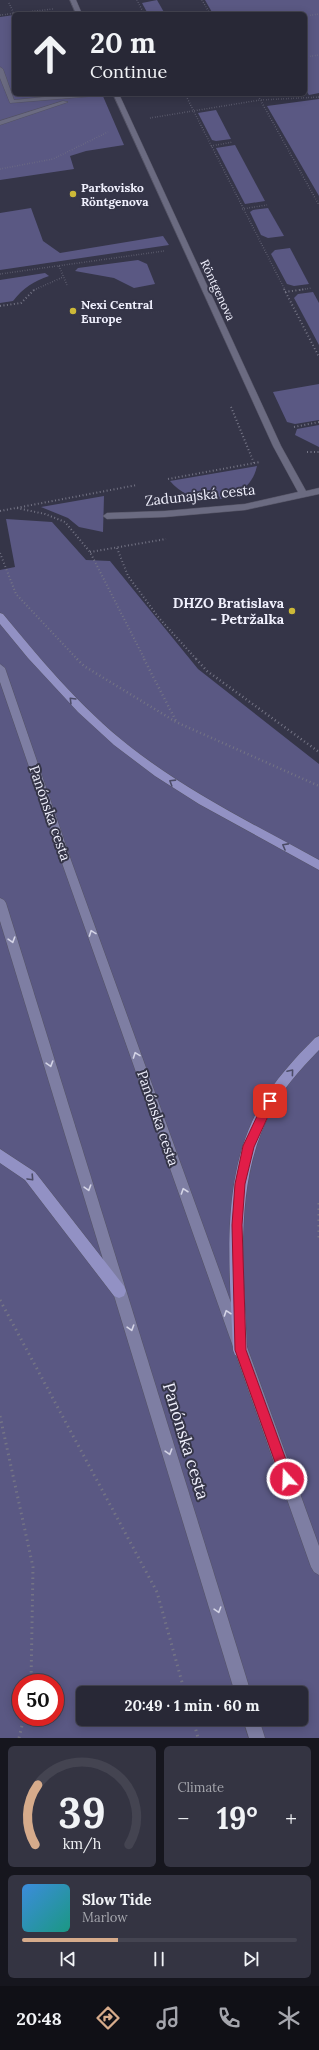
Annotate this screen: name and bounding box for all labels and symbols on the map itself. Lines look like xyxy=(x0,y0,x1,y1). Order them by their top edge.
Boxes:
place label: Parkovisko Röntgenova xyxy=(81,180,149,209)
marker: Parkovisko Röntgenova xyxy=(68,189,78,199)
street label: Röntgenova xyxy=(197,257,239,323)
place label: Nexi Central Europe xyxy=(81,297,153,326)
marker: Nexi Central Europe xyxy=(68,306,78,316)
street label: Zadunajská cesta xyxy=(144,480,256,510)
place label: DHZO Bratislava - Petržalka xyxy=(173,594,285,628)
marker: DHZO Bratislava - Petržalka xyxy=(287,606,297,616)
one-way arrow xyxy=(69,697,77,705)
street label: Panónska cesta xyxy=(25,763,75,863)
one-way arrow xyxy=(169,779,176,787)
one-way arrow xyxy=(282,844,289,851)
one-way arrow xyxy=(88,929,97,936)
one-way arrow xyxy=(7,936,16,943)
one-way arrow xyxy=(133,1052,141,1059)
one-way arrow xyxy=(45,1060,54,1067)
street label: Panónska cesta xyxy=(133,1068,183,1168)
one-way arrow xyxy=(286,1069,293,1076)
pin xyxy=(253,1084,287,1118)
one-way arrow xyxy=(26,1173,34,1181)
one-way arrow xyxy=(83,1185,92,1192)
one-way arrow xyxy=(180,1187,189,1194)
one-way arrow xyxy=(224,1310,232,1317)
one-way arrow xyxy=(126,1324,135,1331)
street label: Panónska cesta xyxy=(158,1380,214,1502)
one-way arrow xyxy=(164,1449,173,1456)
position arrow xyxy=(266,1458,308,1500)
one-way arrow xyxy=(213,1606,222,1613)
speed limit sign: 50 xyxy=(12,1674,64,1726)

